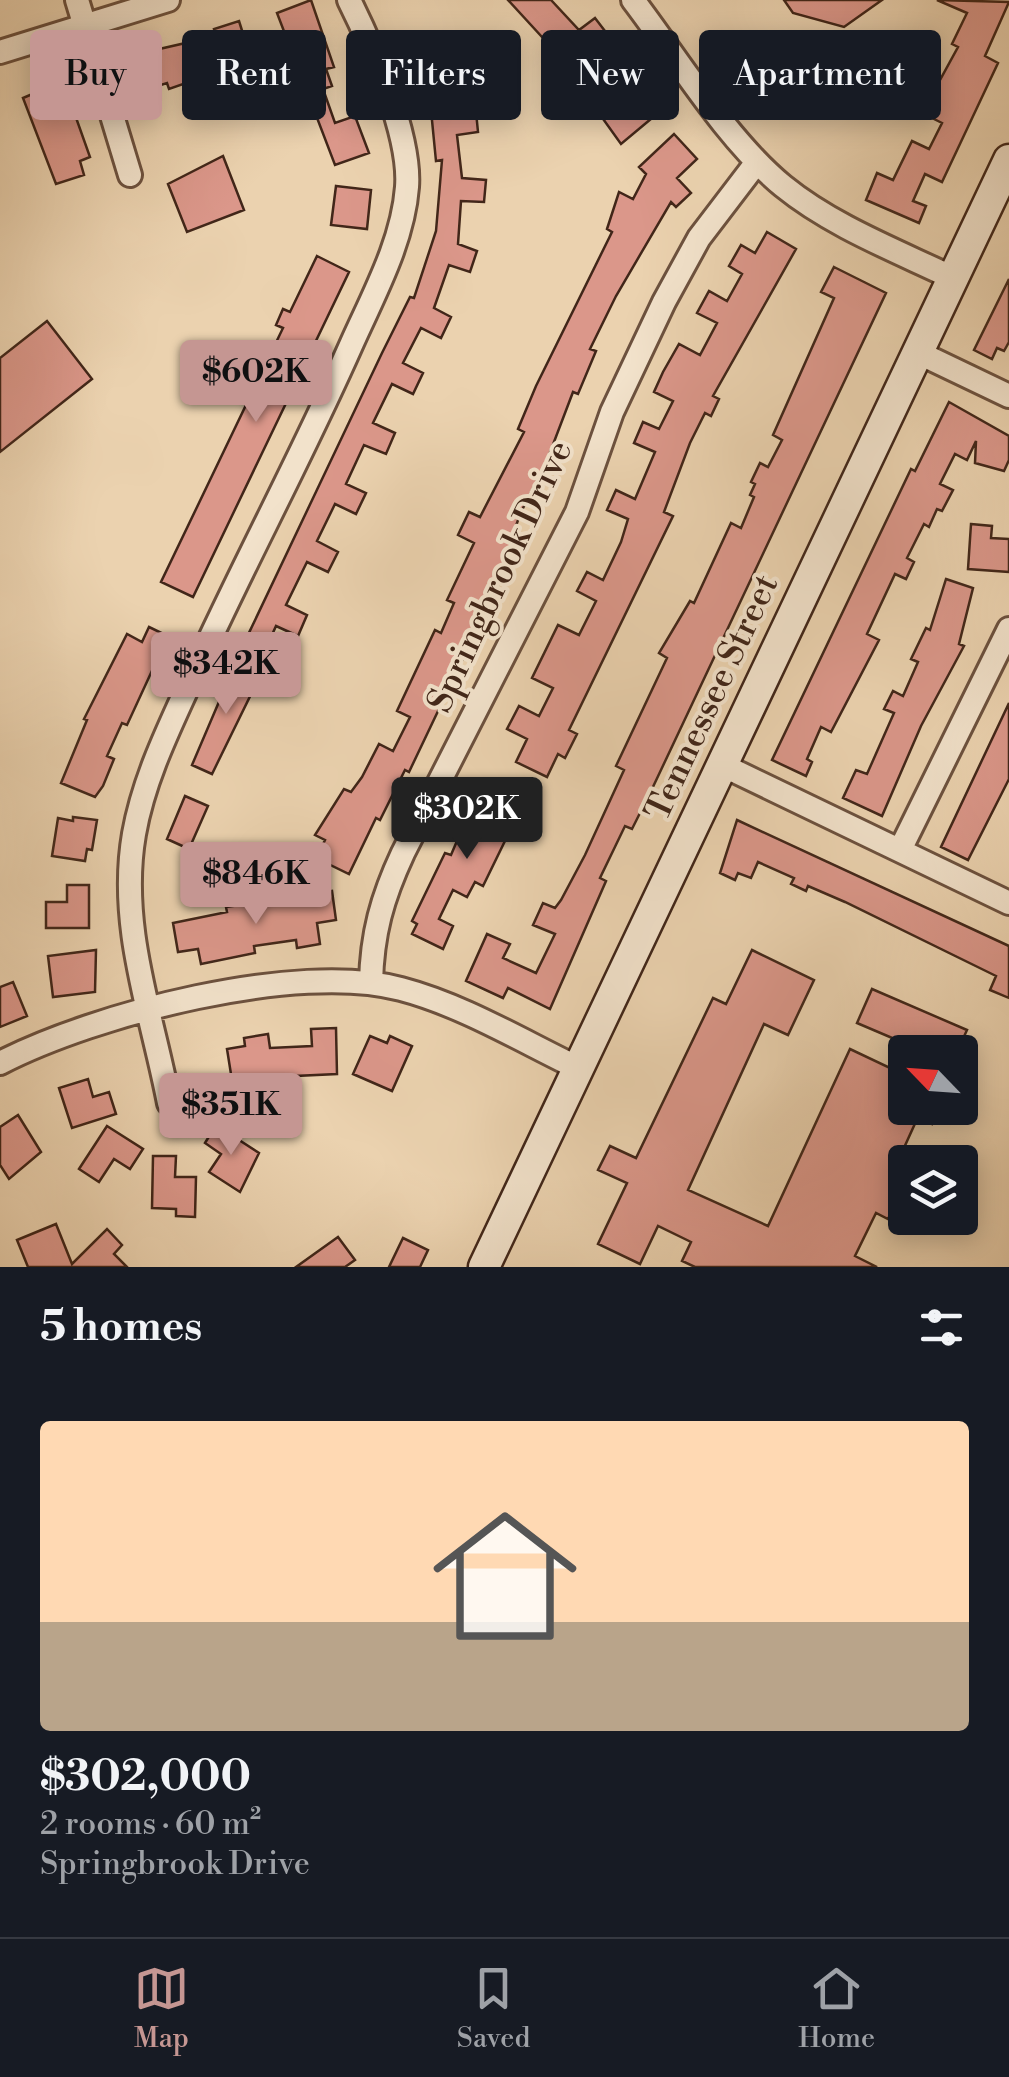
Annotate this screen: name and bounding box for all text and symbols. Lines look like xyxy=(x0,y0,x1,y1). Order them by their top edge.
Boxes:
chip: Buy xyxy=(30,30,162,120)
chip: Rent xyxy=(182,30,326,120)
chip: Filters xyxy=(346,30,521,120)
chip: New xyxy=(541,30,679,120)
chip: Apartment xyxy=(699,30,941,120)
pin: $602K xyxy=(186,340,326,425)
text: $602K xyxy=(202,352,310,392)
street label: Springbrook Drive xyxy=(418,434,582,720)
street label: Tennessee Street xyxy=(636,568,788,828)
pin: $342K xyxy=(156,632,296,717)
text: $342K xyxy=(173,644,279,684)
pin: $302K xyxy=(397,777,537,862)
text: $302K xyxy=(413,789,521,829)
pin: $846K xyxy=(186,842,326,927)
text: $846K xyxy=(202,854,310,894)
north arrow xyxy=(888,1035,978,1125)
map controls xyxy=(888,1035,978,1235)
pin: $351K xyxy=(161,1073,301,1158)
text: $351K xyxy=(181,1085,281,1125)
button: layers xyxy=(888,1145,978,1235)
icon: filters xyxy=(914,1300,969,1355)
text: 5 homes xyxy=(40,1301,202,1354)
icon: home xyxy=(415,1486,595,1666)
text: $302,000 xyxy=(40,1751,251,1804)
text: 2 rooms · 60 m² xyxy=(40,1804,261,1844)
text: Springbrook Drive xyxy=(40,1844,310,1884)
tab: Map xyxy=(134,1961,189,2056)
tab: Saved xyxy=(457,1961,530,2056)
tab: Home xyxy=(798,1961,875,2056)

